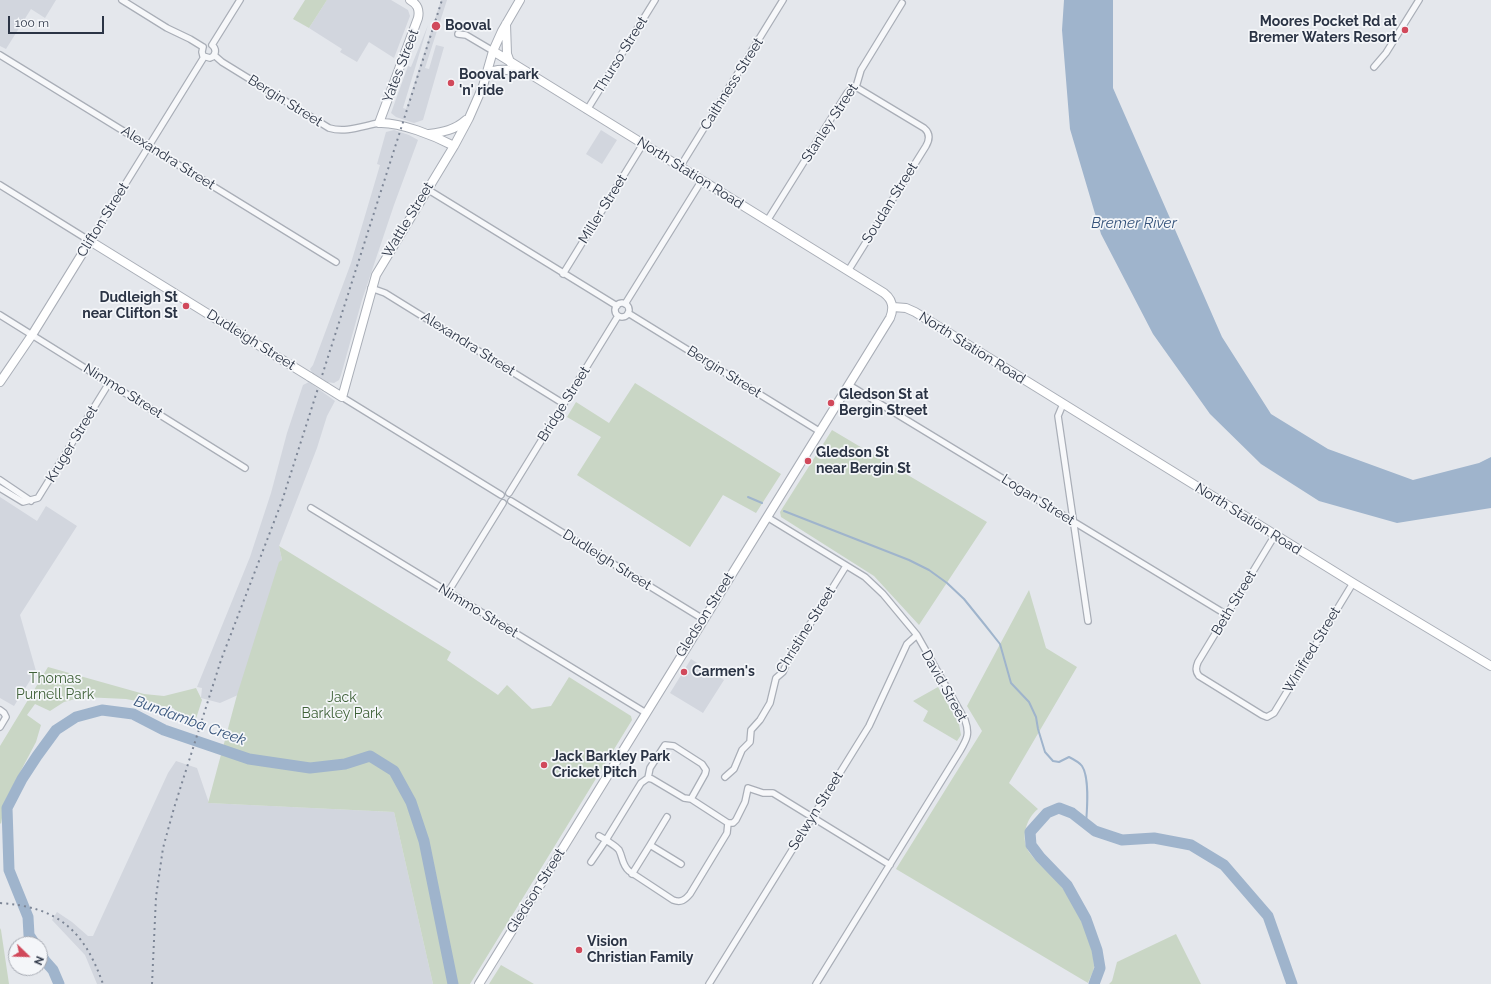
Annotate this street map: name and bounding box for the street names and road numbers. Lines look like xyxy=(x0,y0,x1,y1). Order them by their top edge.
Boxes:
street label: Thurso Street xyxy=(591,13,651,97)
street label: Yates Street xyxy=(379,27,423,105)
street label: Caithness Street xyxy=(697,35,767,133)
street label: Bergin Street xyxy=(245,71,325,131)
street label: Stanley Street xyxy=(798,80,862,166)
street label: Alexandra Street xyxy=(118,122,218,194)
street label: North Station Road xyxy=(634,133,746,213)
street label: Soudan Street xyxy=(858,160,922,246)
street label: Miller Street xyxy=(575,171,631,247)
street label: Wattle Street xyxy=(379,179,437,261)
street label: Clifton Street xyxy=(73,180,133,260)
street label: Dudleigh Street xyxy=(204,306,298,374)
street label: Alexandra Street xyxy=(418,308,518,380)
street label: North Station Road xyxy=(916,308,1028,388)
street label: Bergin Street xyxy=(684,342,764,402)
street label: Nimmo Street xyxy=(80,360,166,422)
street label: Bridge Street xyxy=(534,363,594,445)
street label: Kruger Street xyxy=(43,403,101,485)
street label: Logan Street xyxy=(998,471,1078,529)
street label: North Station Road xyxy=(1192,479,1304,559)
street label: Dudleigh Street xyxy=(560,526,654,594)
street label: Beth Street xyxy=(1208,568,1260,638)
street label: Gledson Street xyxy=(672,570,738,660)
street label: Nimmo Street xyxy=(435,581,521,641)
street label: Christine Street xyxy=(773,584,839,676)
street label: Winifred Street xyxy=(1280,604,1344,696)
street label: David Street xyxy=(918,647,970,725)
street label: Selwyn Street xyxy=(785,768,847,854)
street label: Gledson Street xyxy=(503,846,569,936)

